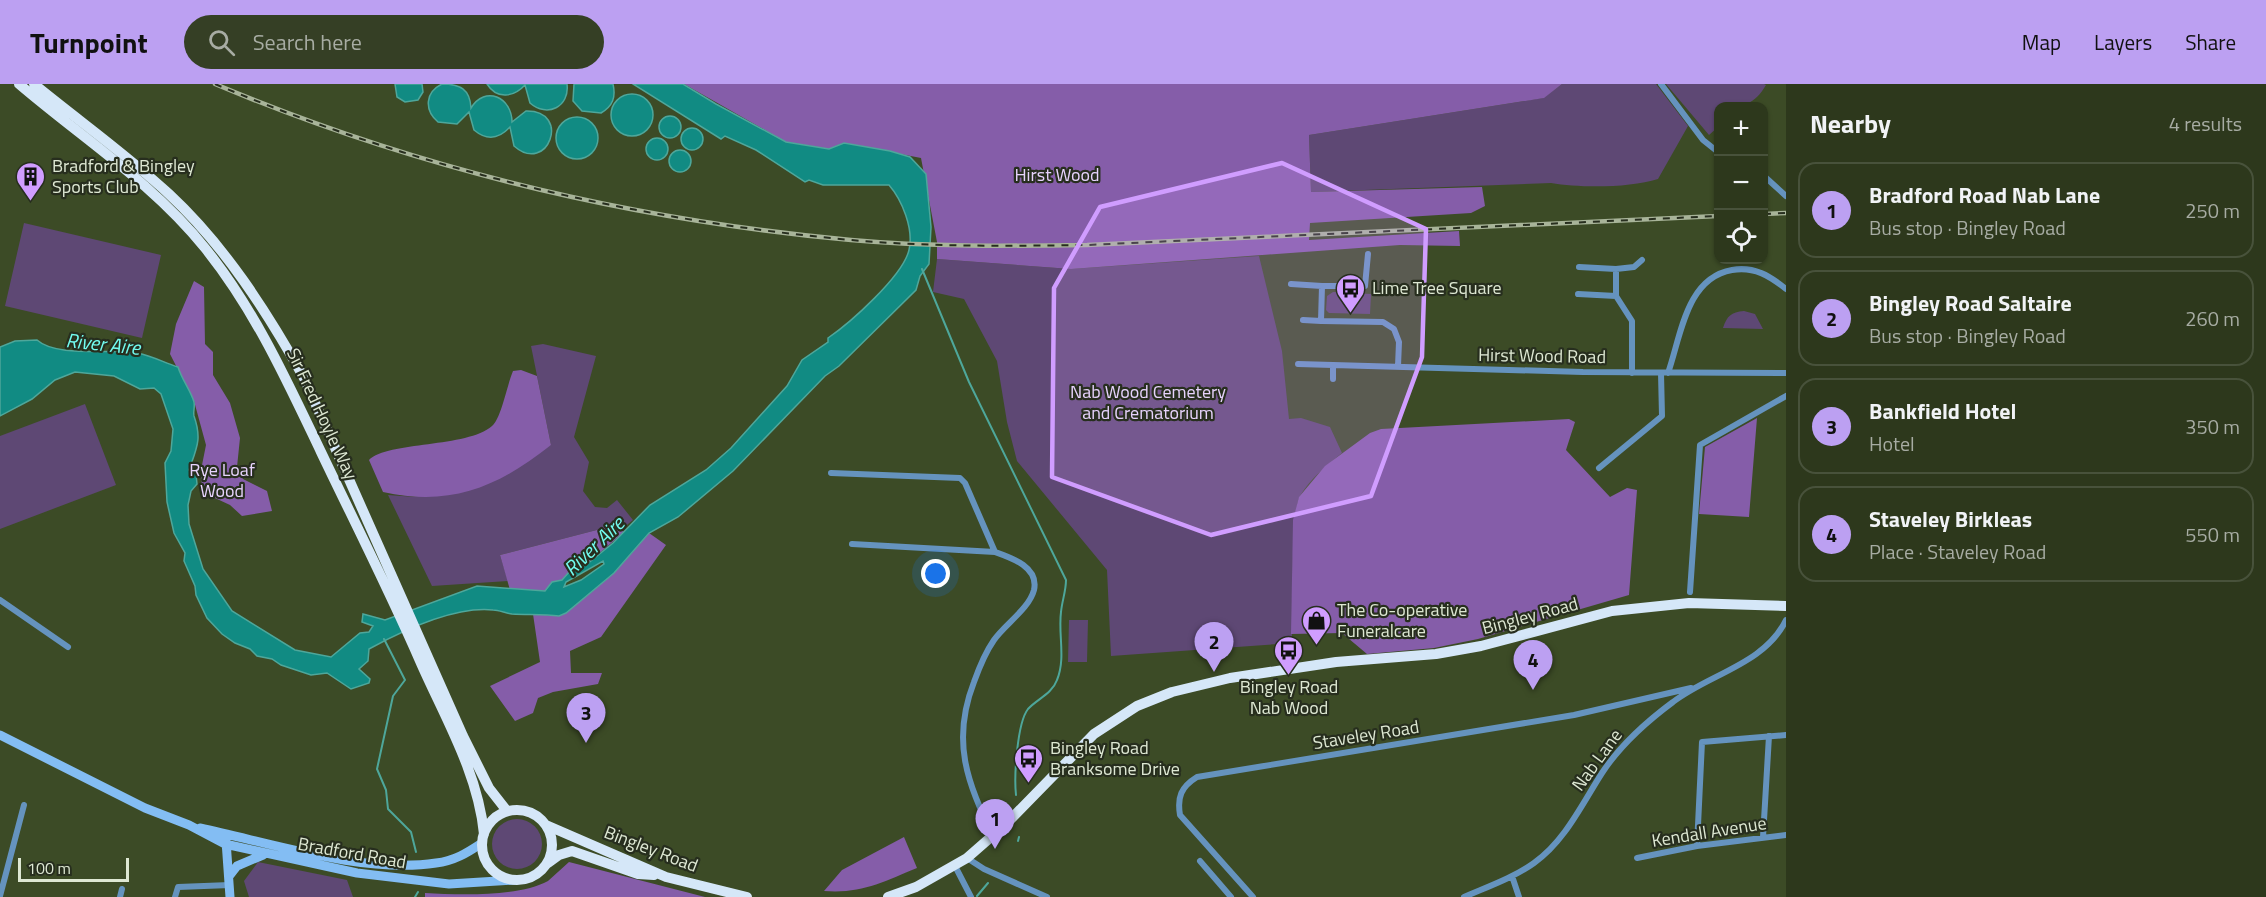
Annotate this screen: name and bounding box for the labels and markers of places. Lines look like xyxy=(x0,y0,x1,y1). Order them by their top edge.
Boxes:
place label: Bradford & Bingley Sports Club xyxy=(52,152,195,200)
building icon: Bradford & Bingley Sports Club xyxy=(15,160,47,202)
bus stop icon: Lime Tree Square xyxy=(1335,272,1367,314)
place label: Lime Tree Square xyxy=(1372,274,1502,301)
place label: The Co-operative Funeralcare xyxy=(1337,596,1467,644)
shop icon: The Co-operative Funeralcare xyxy=(1300,604,1332,646)
pin: 2 xyxy=(1194,622,1234,672)
bus stop icon: Bingley Road Nab Wood xyxy=(1273,634,1305,676)
pin: 4 xyxy=(1514,640,1552,690)
place label: Bingley Road Nab Wood xyxy=(1240,673,1338,721)
pin: 3 xyxy=(566,694,606,743)
place label: Bingley Road Branksome Drive xyxy=(1050,734,1180,782)
bus stop icon: Bingley Road Branksome Drive xyxy=(1013,742,1045,784)
pin: 1 xyxy=(976,800,1014,849)

